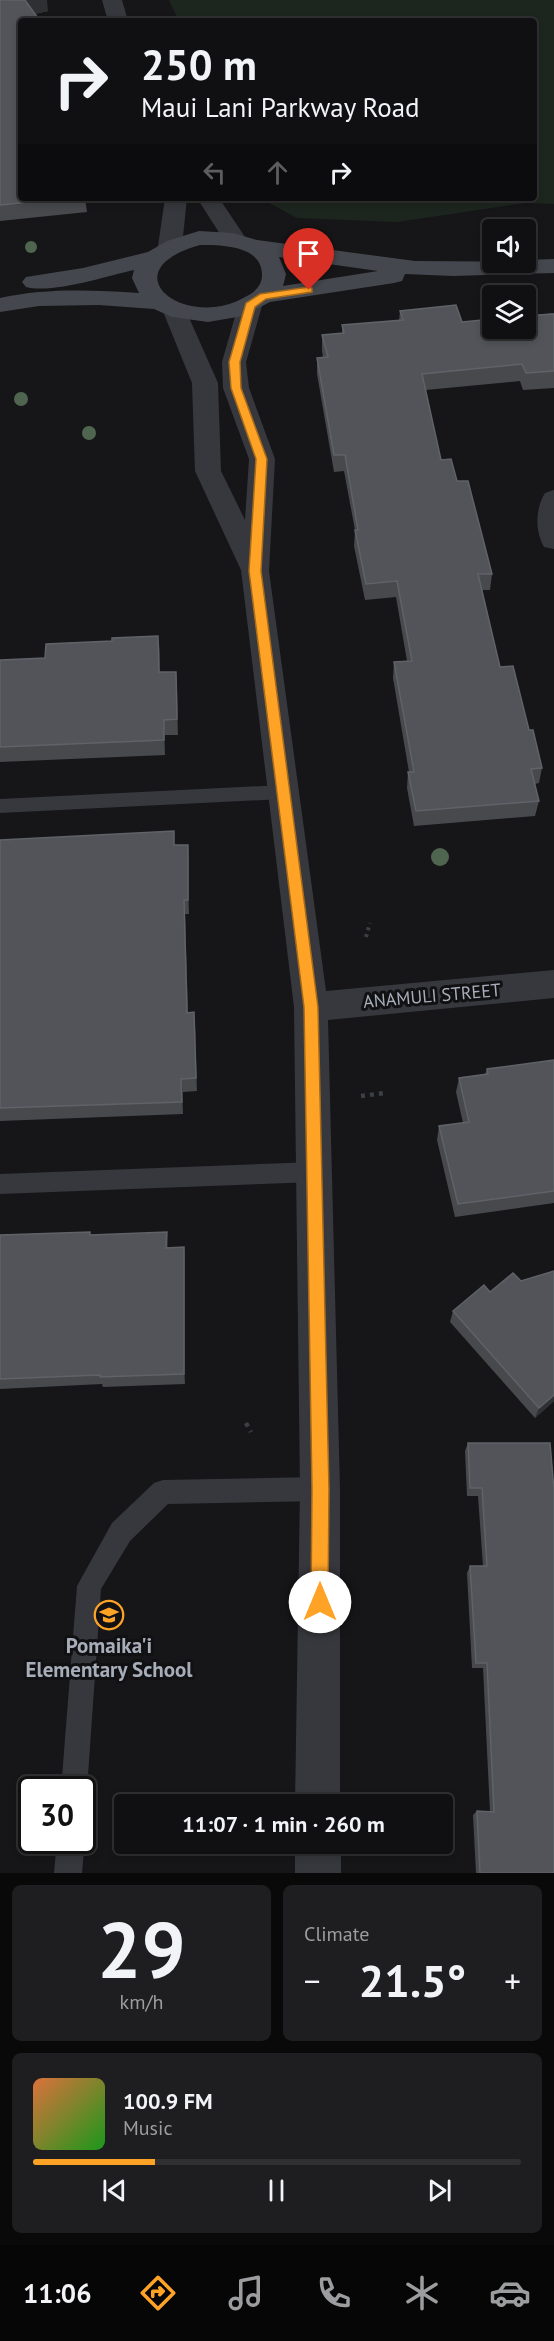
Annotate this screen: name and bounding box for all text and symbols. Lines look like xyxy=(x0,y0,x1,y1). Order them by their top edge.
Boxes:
text: 250 m xyxy=(141,37,257,92)
icon: right xyxy=(42,42,120,120)
text: Maui Lani Parkway Road xyxy=(141,90,420,124)
icon: left xyxy=(198,156,231,189)
icon: ahead xyxy=(261,156,294,189)
icon: right xyxy=(324,156,357,189)
map controls xyxy=(482,219,536,339)
button: sound xyxy=(482,219,536,273)
pin xyxy=(283,228,334,290)
icon: arrive xyxy=(292,237,325,270)
button: layers xyxy=(482,285,536,339)
street label: ANAMULI STREET xyxy=(362,978,502,1013)
position arrow xyxy=(288,1570,352,1634)
school or university icon: Pomaika'i Elementary School xyxy=(93,1599,125,1631)
place label: Pomaika'i Elementary School xyxy=(26,1632,193,1683)
speed limit sign: 30 xyxy=(18,1776,96,1854)
text: 11:07 · 1 min · 260 m xyxy=(182,1810,385,1838)
text: 29 xyxy=(97,1899,186,2000)
text: Climate xyxy=(304,1921,370,1947)
text: 21.5° xyxy=(359,1951,466,2009)
text: − xyxy=(304,1959,321,2002)
text: + xyxy=(504,1959,521,2002)
text: km/h xyxy=(120,1989,163,2015)
text: 100.9 FM xyxy=(123,2087,213,2115)
text: Music xyxy=(123,2115,172,2141)
icon: previous xyxy=(98,2174,131,2207)
icon: pause xyxy=(260,2174,293,2207)
icon: next xyxy=(423,2174,456,2207)
icon: directions xyxy=(137,2272,179,2314)
icon: music xyxy=(225,2272,267,2314)
icon: phone xyxy=(313,2272,355,2314)
icon: climate xyxy=(401,2272,443,2314)
icon: car xyxy=(489,2272,531,2314)
text: 11:06 xyxy=(23,2276,91,2310)

